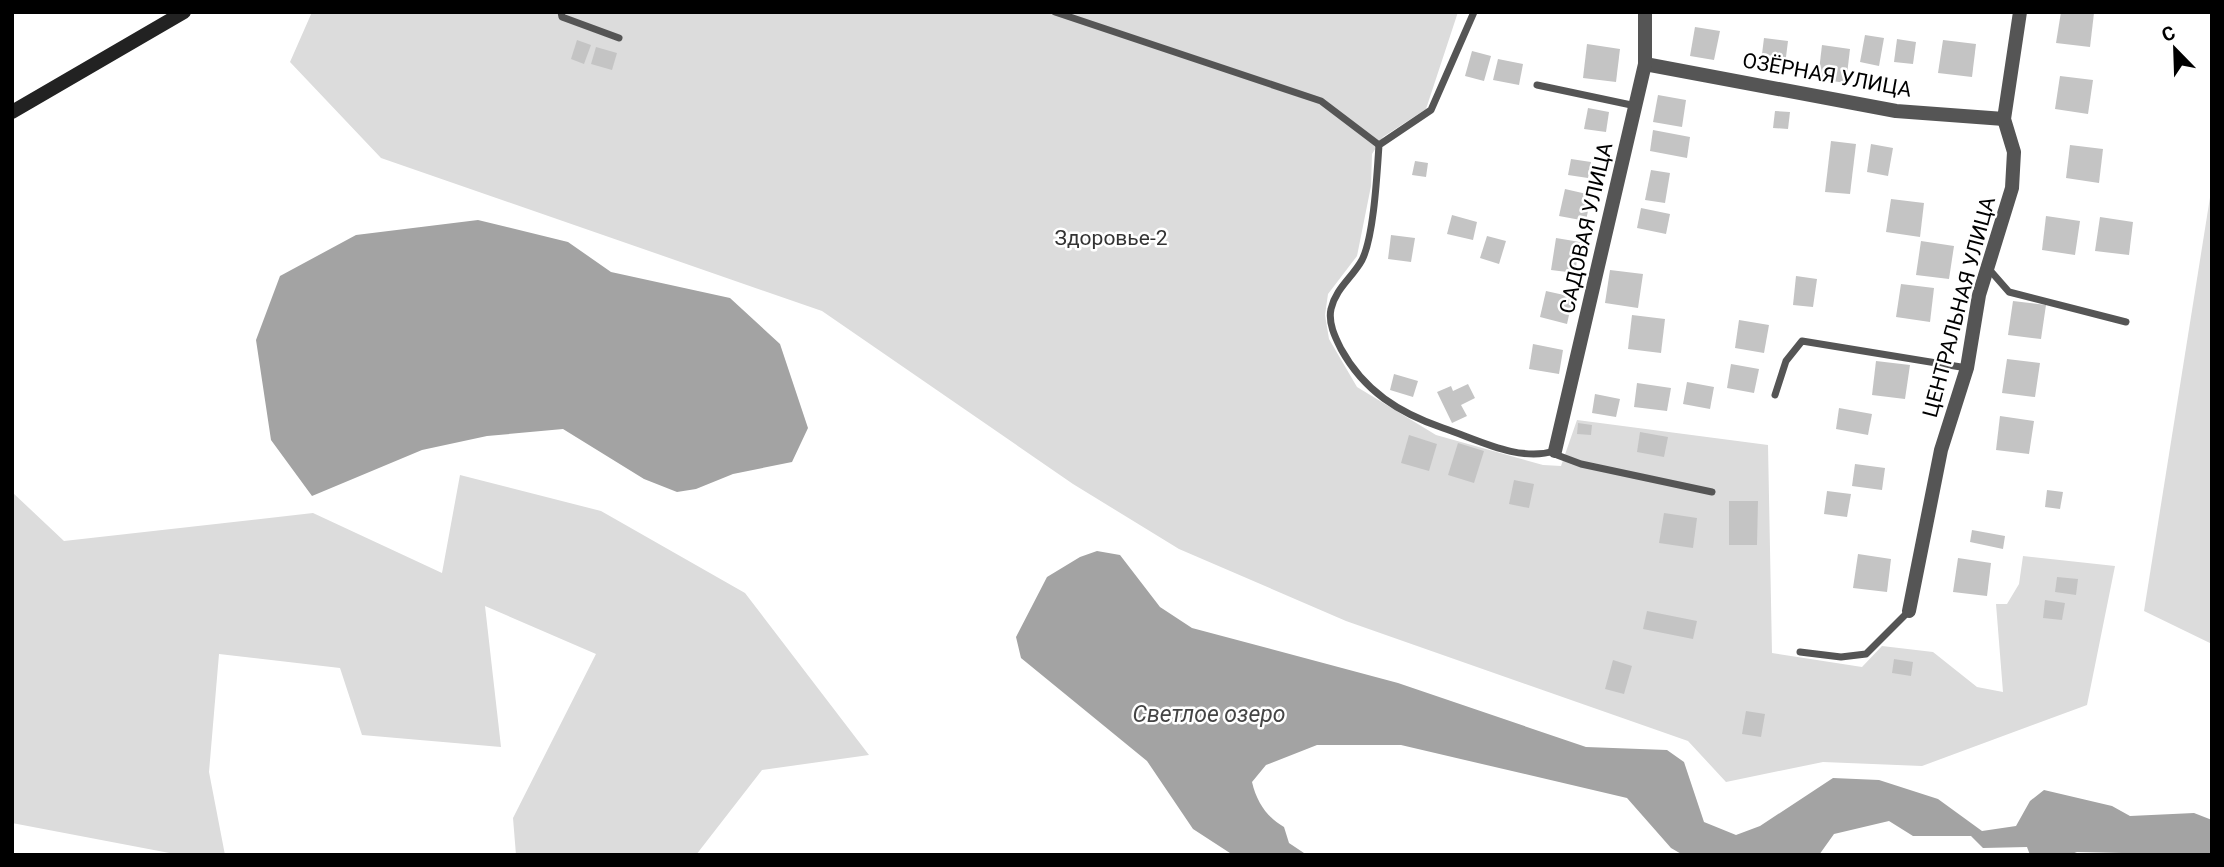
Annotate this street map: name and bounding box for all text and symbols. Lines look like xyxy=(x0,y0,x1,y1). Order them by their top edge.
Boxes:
north arrow xyxy=(2140,14,2210,84)
text: С xyxy=(2158,21,2179,47)
street label: ОЗЁРНАЯ УЛИЦА xyxy=(1741,48,1914,102)
street label: САДОВАЯ УЛИЦА xyxy=(1555,140,1617,316)
street label: ЦЕНТРАЛЬНАЯ УЛИЦА xyxy=(1918,194,2000,420)
park label: Здоровье-2 xyxy=(1054,226,1168,250)
water label: Светлое озеро xyxy=(1132,701,1286,728)

